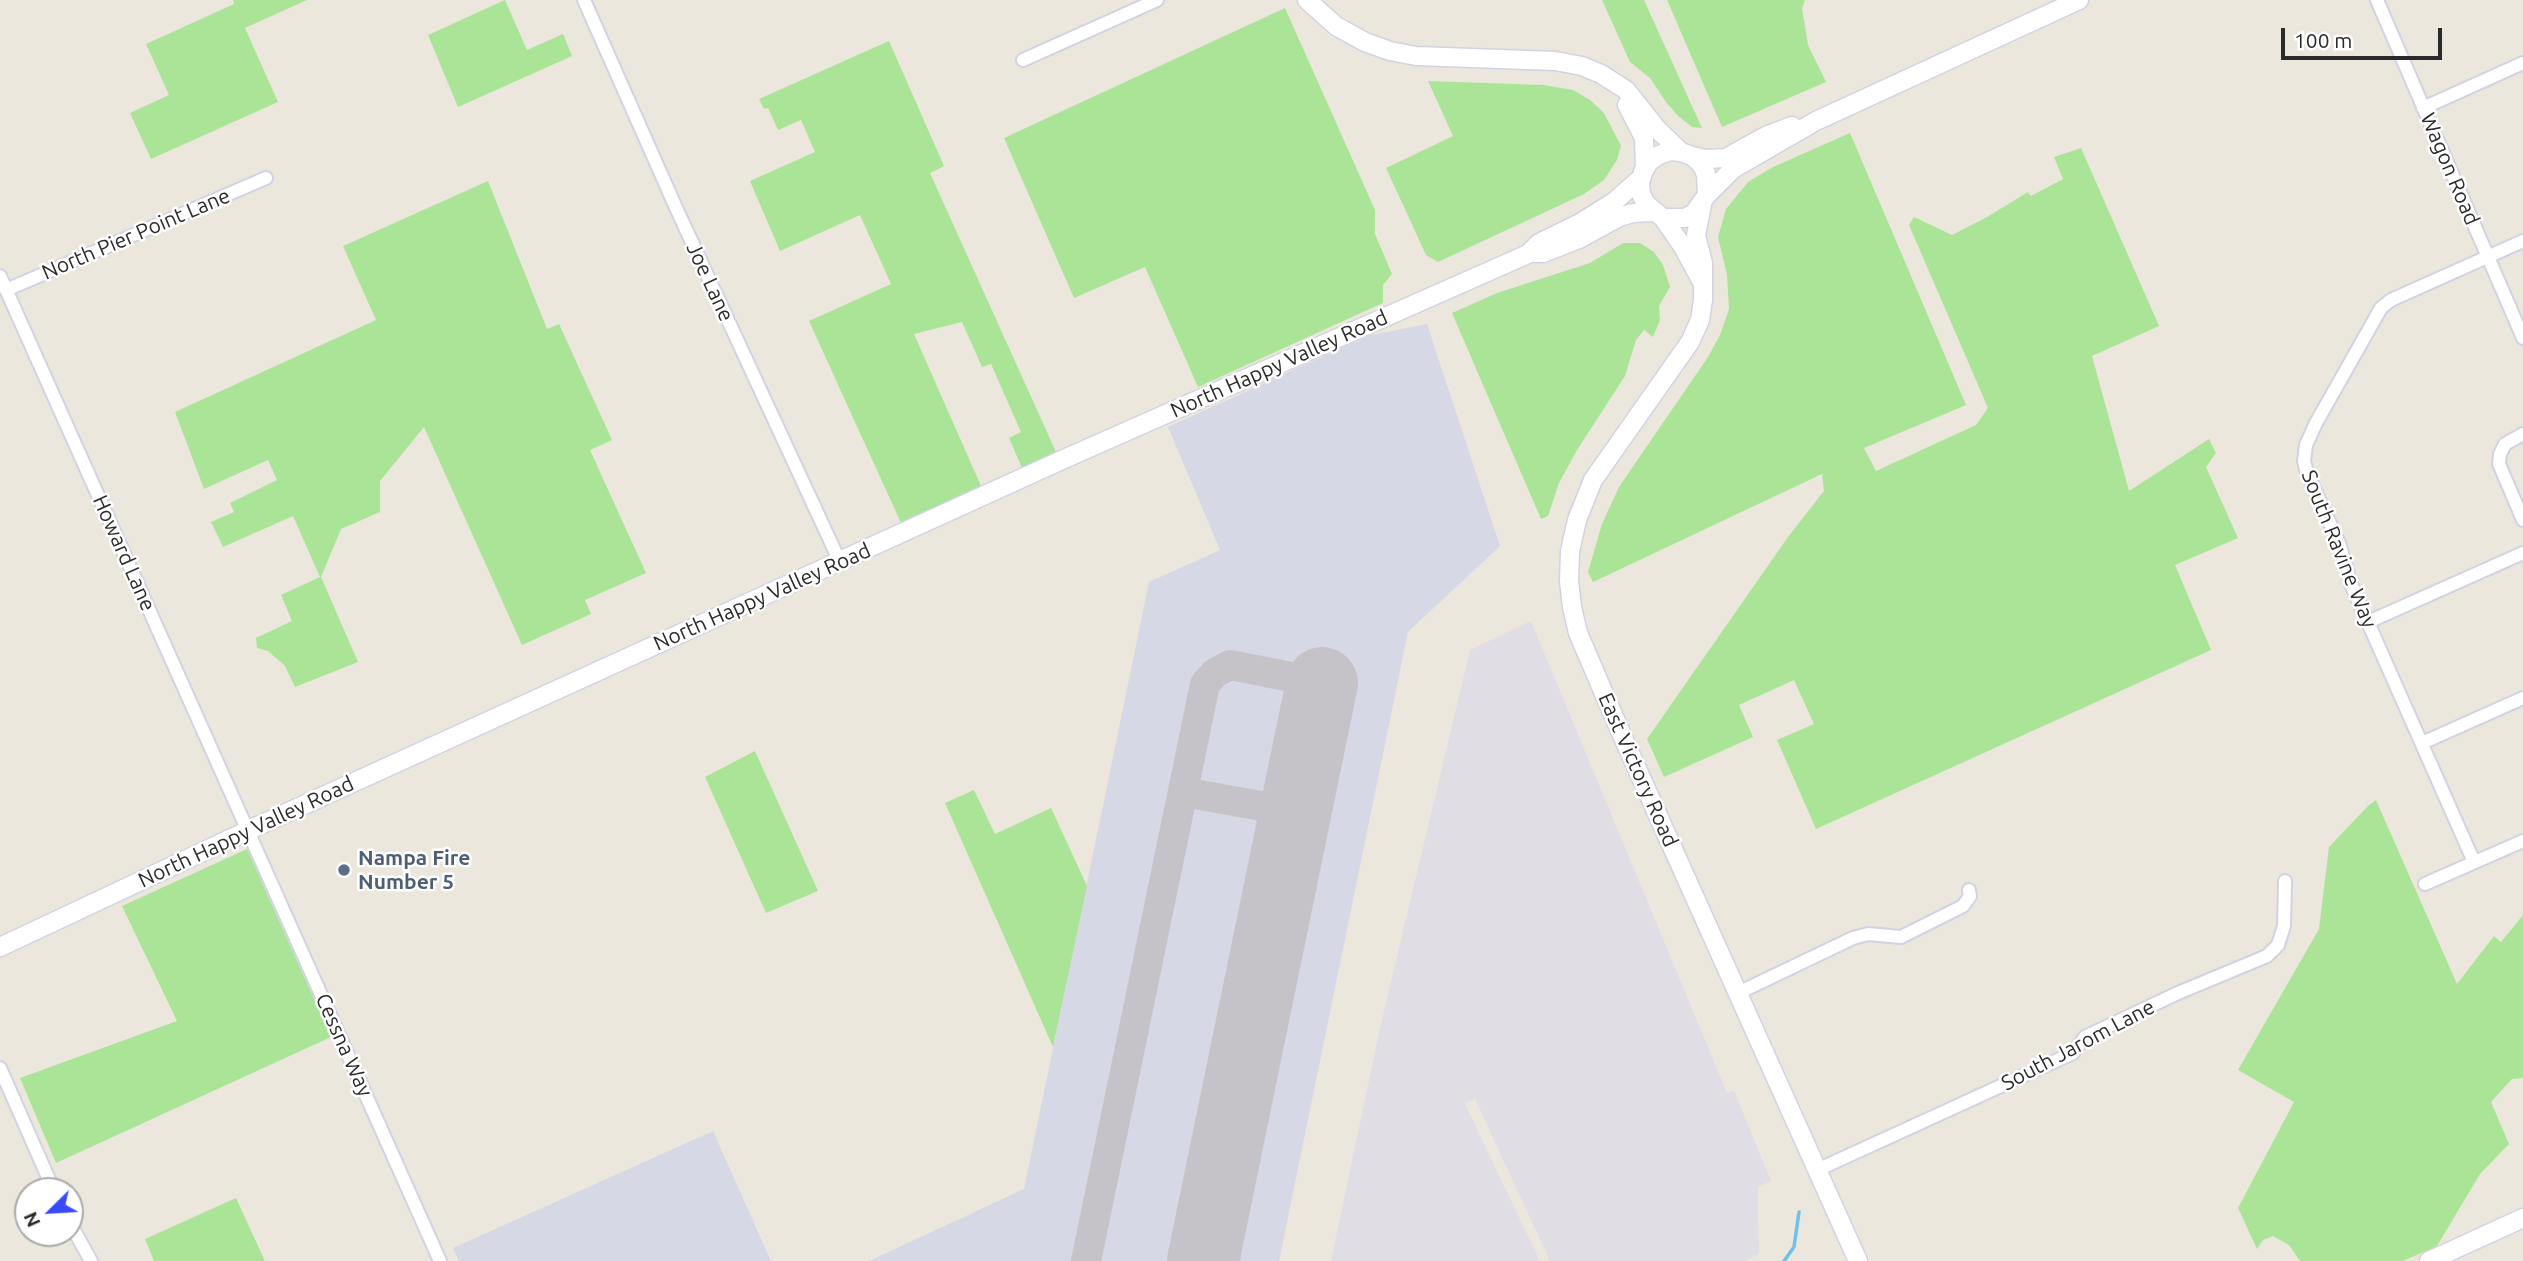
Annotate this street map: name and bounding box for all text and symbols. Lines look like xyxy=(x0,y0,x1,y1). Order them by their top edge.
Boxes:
scale bar xyxy=(2285,14,2446,58)
text: 100 m xyxy=(2294,28,2352,52)
street label: Wagon Road xyxy=(2415,109,2485,229)
street label: North Pier Point Lane xyxy=(38,183,234,285)
street label: Joe Lane xyxy=(681,239,739,325)
street label: North Happy Valley Road xyxy=(1167,305,1391,423)
street label: South Ravine Way xyxy=(2296,466,2382,632)
street label: Howard Lane xyxy=(87,491,161,615)
street label: North Happy Valley Road xyxy=(650,538,874,656)
street label: East Victory Road xyxy=(1593,689,1683,851)
street label: North Happy Valley Road xyxy=(134,771,358,893)
place label: Nampa Fire Number 5 xyxy=(358,845,470,895)
marker: Nampa Fire Number 5 xyxy=(336,862,352,878)
street label: Cessna Way xyxy=(310,990,378,1100)
street label: South Jarom Lane xyxy=(1997,994,2159,1096)
north arrow xyxy=(14,1177,84,1247)
text: N xyxy=(19,1209,45,1231)

